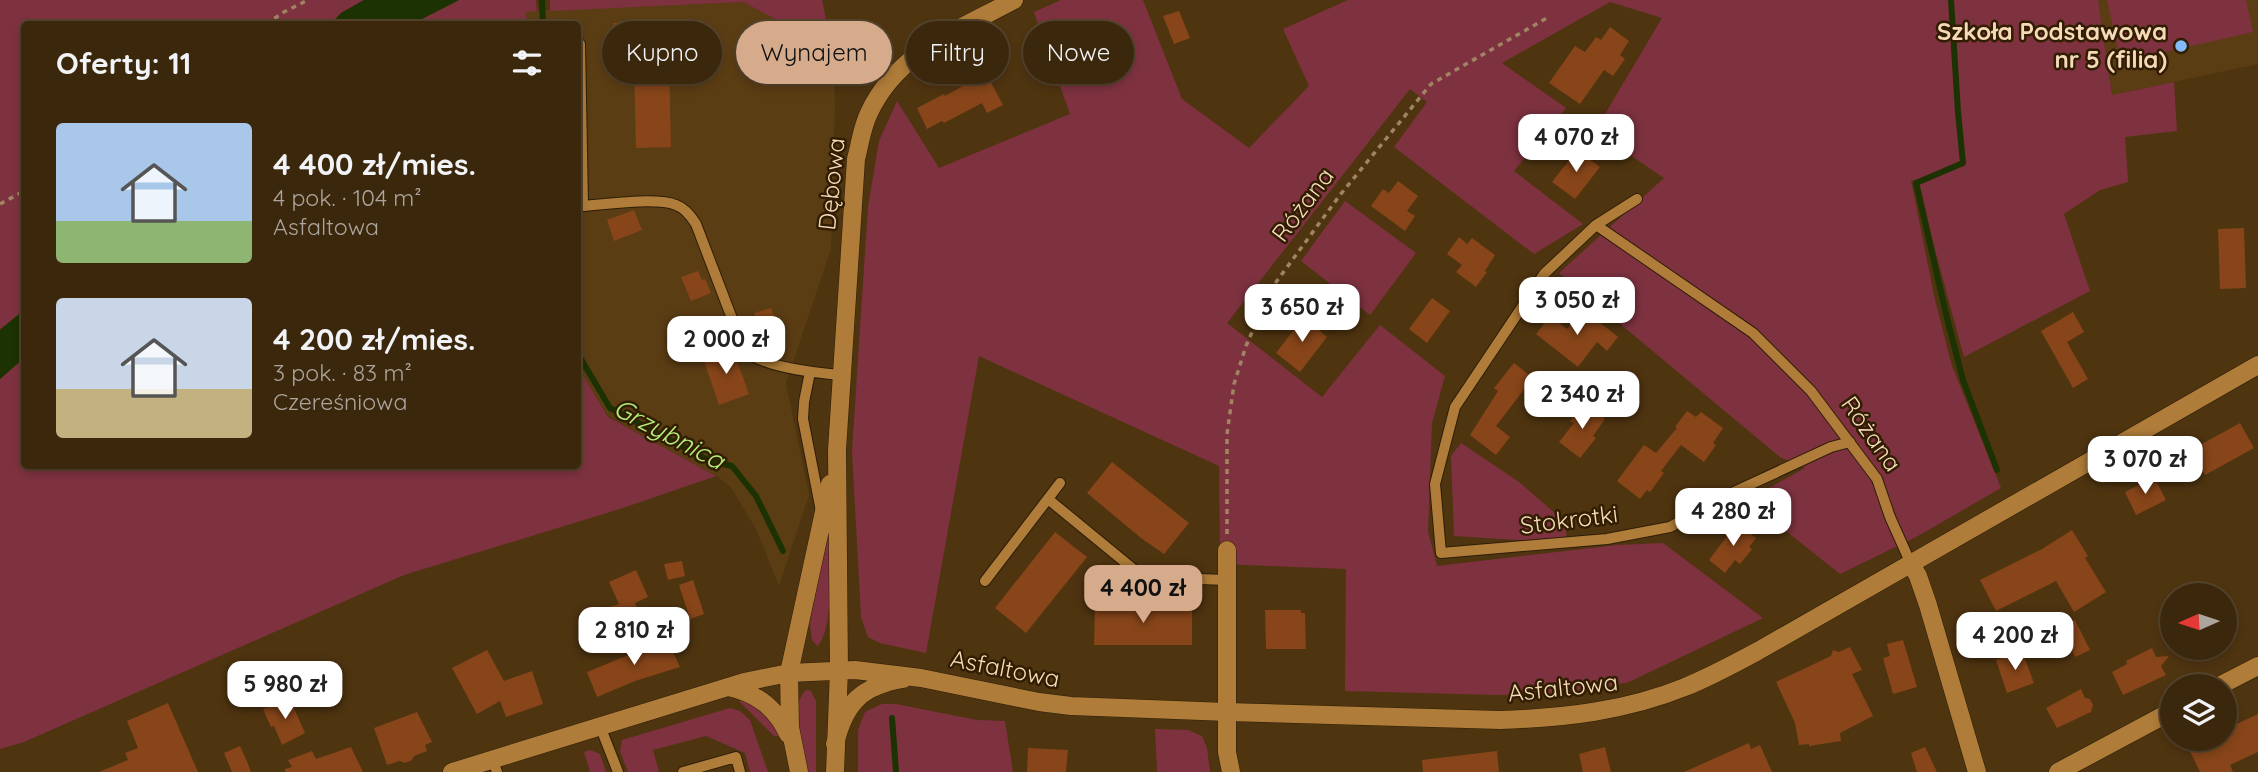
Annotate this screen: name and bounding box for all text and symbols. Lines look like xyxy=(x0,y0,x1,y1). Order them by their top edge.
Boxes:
place label: Szkoła Podstawowa nr 5 (filia) xyxy=(1937,16,2167,74)
chip: Kupno xyxy=(602,21,722,84)
chip: Wynajem xyxy=(736,21,892,84)
chip: Filtry xyxy=(906,21,1009,84)
chip: Nowe xyxy=(1023,21,1134,84)
marker: Szkoła Podstawowa nr 5 (filia) xyxy=(2173,38,2189,54)
text: Oferty: 11 xyxy=(56,44,192,82)
icon: filters xyxy=(508,44,546,82)
pin: 4 070 zł xyxy=(1504,114,1648,174)
text: 4 070 zł xyxy=(1534,122,1618,151)
street label: Dębowa xyxy=(811,136,851,232)
text: 4 400 zł/mies. xyxy=(273,145,476,183)
icon: home xyxy=(112,151,196,235)
street label: Różana xyxy=(1265,161,1340,247)
text: 4 pok. · 104 m² xyxy=(273,183,422,212)
text: Asfaltowa xyxy=(273,212,379,241)
pin: 3 050 zł xyxy=(1505,278,1649,337)
pin: 3 650 zł xyxy=(1230,284,1374,344)
text: 3 050 zł xyxy=(1535,285,1619,314)
text: 3 650 zł xyxy=(1261,292,1343,321)
pin: 2 000 zł xyxy=(654,316,798,376)
text: 4 200 zł/mies. xyxy=(273,320,475,358)
text: 2 000 zł xyxy=(683,324,769,353)
icon: home xyxy=(112,326,196,410)
text: 3 pok. · 83 m² xyxy=(273,358,412,387)
pin: 2 340 zł xyxy=(1510,372,1654,431)
text: 2 340 zł xyxy=(1540,379,1624,408)
text: Czereśniowa xyxy=(273,387,407,416)
street label: Różana xyxy=(1835,390,1908,477)
water label: Grzybnica xyxy=(608,391,731,477)
pin: 3 070 zł xyxy=(2073,436,2217,496)
text: 3 070 zł xyxy=(2104,444,2186,473)
pin: 4 280 zł xyxy=(1661,489,1805,548)
text: 4 280 zł xyxy=(1691,496,1775,525)
street label: Stokrotki xyxy=(1518,498,1619,540)
pin: 4 400 zł xyxy=(1071,566,1215,625)
text: 4 400 zł xyxy=(1100,573,1186,602)
north arrow xyxy=(2160,583,2236,660)
map controls xyxy=(2160,583,2237,751)
pin: 2 810 zł xyxy=(562,608,706,667)
pin: 4 200 zł xyxy=(1943,612,2087,672)
text: 2 810 zł xyxy=(595,615,673,644)
text: 4 200 zł xyxy=(1972,620,2058,649)
street label: Asfaltowa xyxy=(948,643,1062,693)
pin: 5 980 zł xyxy=(213,662,357,721)
street label: Asfaltowa xyxy=(1506,666,1619,708)
text: 5 980 zł xyxy=(243,669,327,698)
button: layers xyxy=(2160,674,2237,751)

